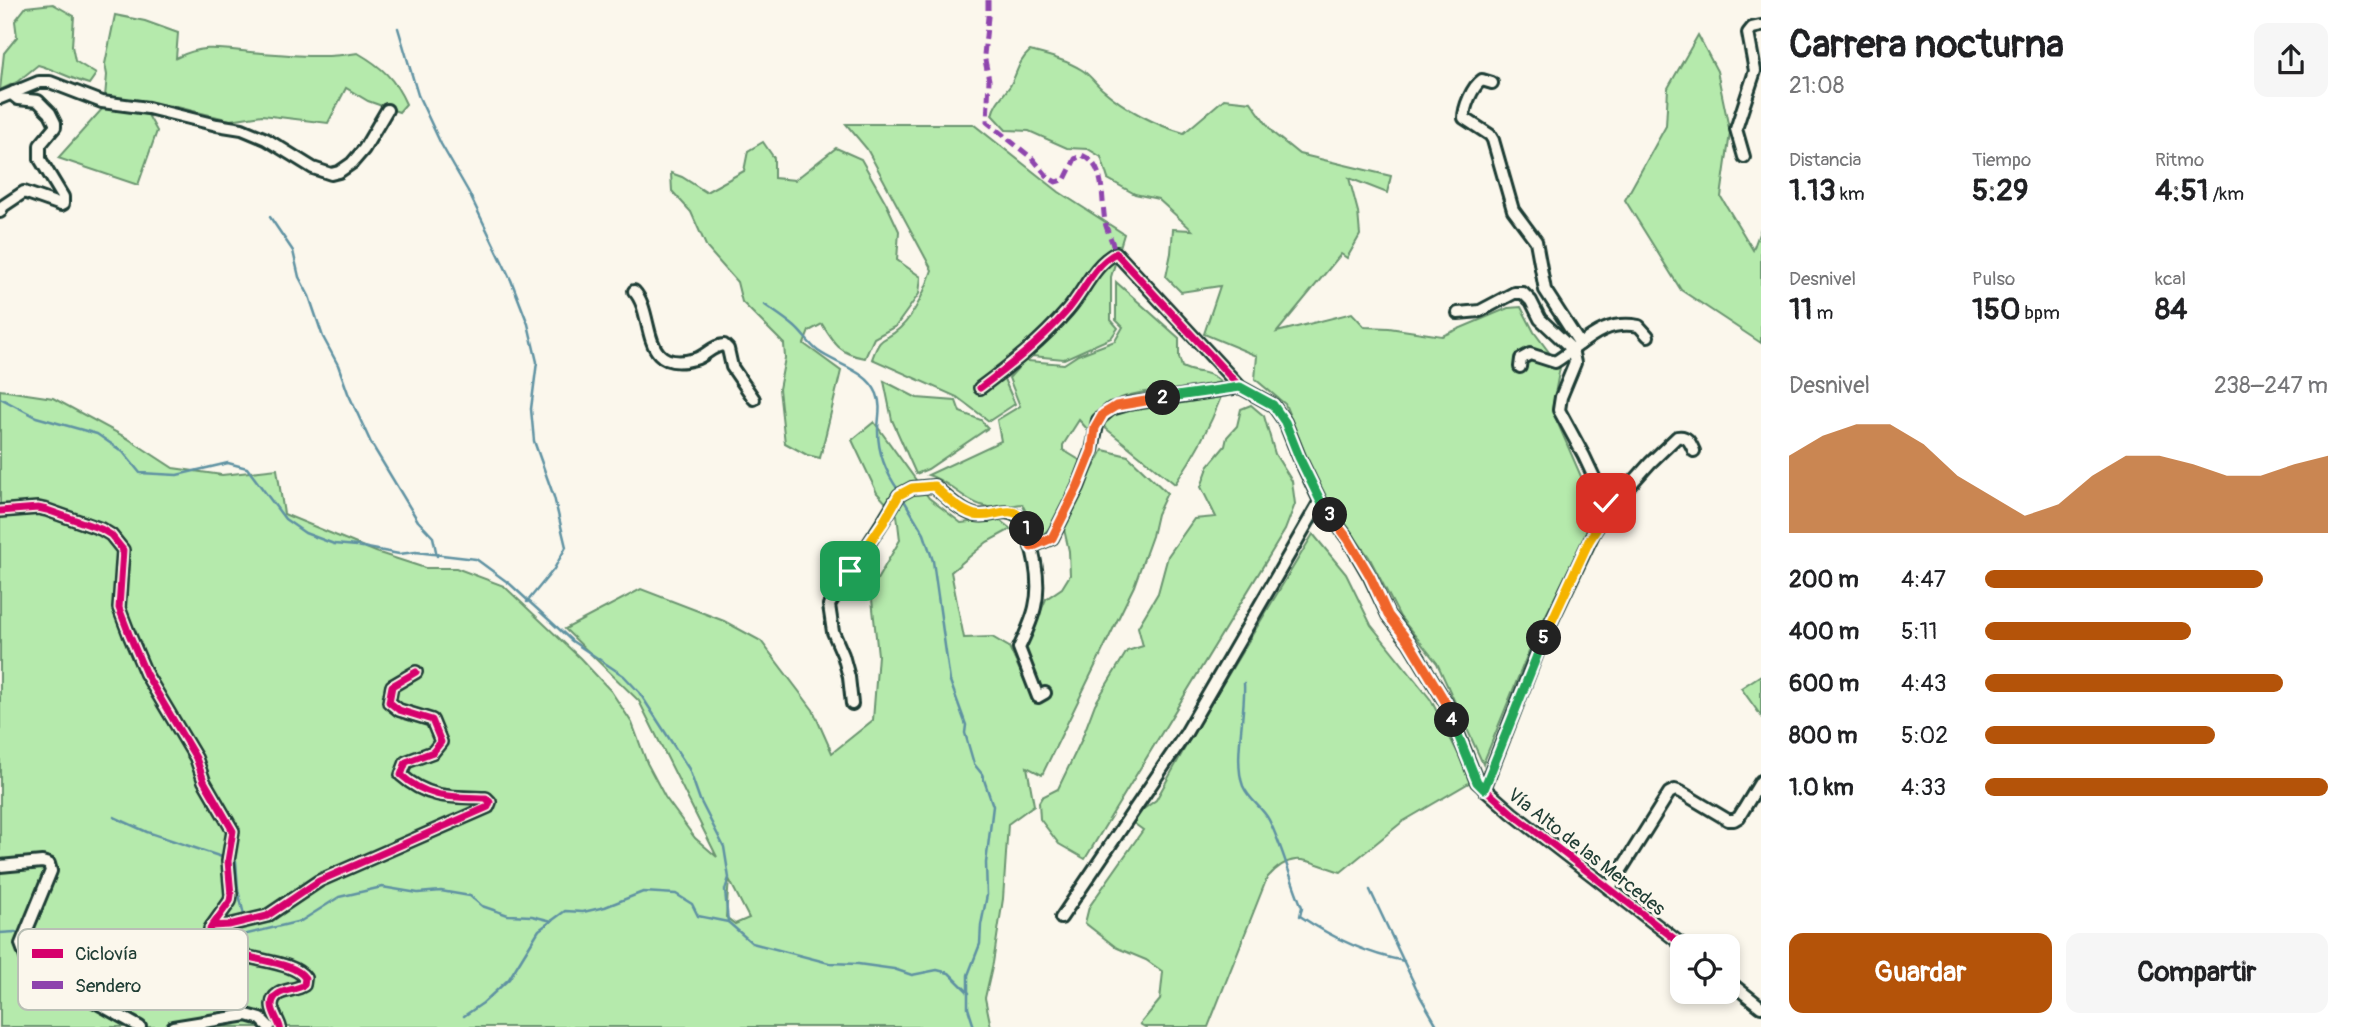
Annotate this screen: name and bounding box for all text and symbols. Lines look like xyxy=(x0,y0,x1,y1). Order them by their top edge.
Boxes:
text: Carrera nocturna xyxy=(1789,21,2064,69)
button: share xyxy=(2254,23,2328,97)
text: 21:08 xyxy=(1789,71,1844,100)
text: Distancia xyxy=(1789,148,1861,172)
text: Tiempo xyxy=(1972,148,2031,172)
text: Ritmo xyxy=(2155,148,2204,172)
text: 1.13 xyxy=(1789,172,1836,209)
text: 5:29 xyxy=(1972,172,2029,209)
text: 4:51 xyxy=(2155,172,2208,209)
text: km xyxy=(1836,182,1865,206)
text: /km xyxy=(2208,182,2244,206)
text: Desnivel xyxy=(1789,267,1856,291)
text: Pulso xyxy=(1972,267,2015,291)
text: kcal xyxy=(2155,267,2186,291)
text: 11 xyxy=(1789,291,1812,328)
text: 150 xyxy=(1972,291,2020,328)
text: 84 xyxy=(2155,291,2188,328)
text: m xyxy=(1812,301,1833,325)
text: bpm xyxy=(2020,301,2060,325)
text: Desnivel xyxy=(1789,371,1870,400)
text: 238–247 m xyxy=(2214,371,2328,400)
pin: 2 xyxy=(1146,380,1180,416)
text: 2 xyxy=(1157,385,1168,409)
pin xyxy=(1576,473,1636,533)
icon: check xyxy=(1587,484,1625,522)
pin: 3 xyxy=(1312,498,1348,532)
text: 3 xyxy=(1324,502,1335,526)
pin: 1 xyxy=(1010,512,1044,546)
text: 1 xyxy=(1023,516,1030,540)
pin xyxy=(820,541,880,601)
icon: arrive xyxy=(831,552,869,590)
text: 200 m xyxy=(1789,565,1859,594)
text: 4:47 xyxy=(1901,565,1946,594)
text: 400 m xyxy=(1789,617,1859,646)
text: 5:11 xyxy=(1901,617,1938,646)
pin: 5 xyxy=(1526,620,1562,656)
text: 5 xyxy=(1538,625,1549,649)
text: 600 m xyxy=(1789,669,1859,698)
text: 4:43 xyxy=(1901,669,1947,698)
pin: 4 xyxy=(1434,702,1470,738)
text: 4 xyxy=(1446,707,1457,731)
text: 800 m xyxy=(1789,721,1857,750)
text: 5:02 xyxy=(1901,721,1948,750)
text: 1.0 km xyxy=(1789,773,1854,802)
text: 4:33 xyxy=(1901,773,1946,802)
street label: Vía Alto de las Mercedes xyxy=(1503,783,1670,921)
legend xyxy=(18,929,248,1010)
button: Guardar xyxy=(1789,933,2052,1013)
button: Compartir xyxy=(2066,933,2328,1013)
map controls xyxy=(1670,934,1740,1004)
button: locate xyxy=(1670,934,1740,1004)
text: Ciclovía xyxy=(75,942,137,966)
text: Sendero xyxy=(75,974,141,998)

